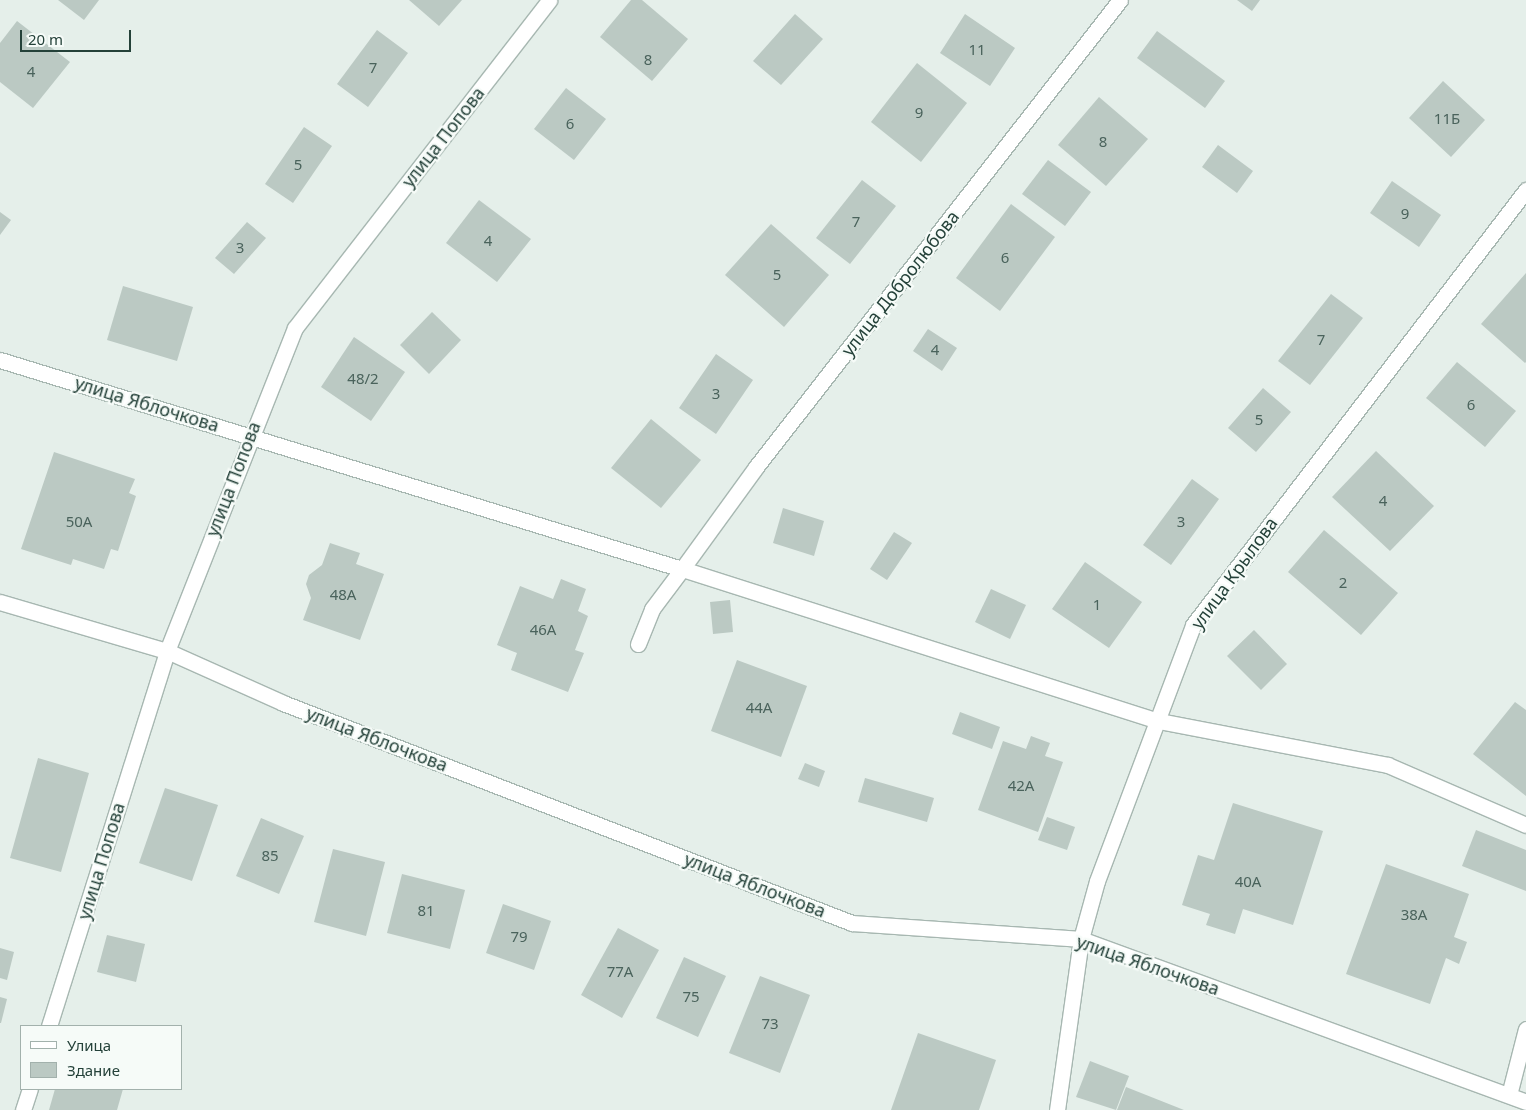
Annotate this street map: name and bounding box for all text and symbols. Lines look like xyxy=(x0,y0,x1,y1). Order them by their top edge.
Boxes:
scale bar xyxy=(22,20,134,52)
text: 20 m xyxy=(28,29,63,49)
house number: 11 xyxy=(968,41,986,59)
house number: 8 xyxy=(644,51,652,69)
house number: 7 xyxy=(369,59,377,77)
house number: 4 xyxy=(27,63,35,81)
street label: улица Попова xyxy=(397,83,489,191)
house number: 9 xyxy=(915,104,923,122)
house number: 11Б xyxy=(1434,110,1460,128)
house number: 6 xyxy=(566,115,574,133)
house number: 8 xyxy=(1099,133,1107,151)
house number: 5 xyxy=(294,156,302,174)
house number: 9 xyxy=(1401,205,1409,223)
street label: улица Добролюбова xyxy=(837,206,963,360)
house number: 7 xyxy=(852,213,860,231)
house number: 4 xyxy=(484,232,492,250)
house number: 3 xyxy=(236,239,244,257)
house number: 6 xyxy=(1001,249,1009,267)
house number: 5 xyxy=(773,266,781,284)
house number: 7 xyxy=(1317,331,1325,349)
house number: 4 xyxy=(931,341,939,359)
house number: 48/2 xyxy=(347,370,379,388)
street label: улица Яблочкова xyxy=(72,372,222,436)
house number: 3 xyxy=(712,385,720,403)
house number: 6 xyxy=(1467,396,1475,414)
house number: 5 xyxy=(1255,411,1263,429)
street label: улица Попова xyxy=(201,418,265,540)
house number: 4 xyxy=(1379,492,1387,510)
house number: 50А xyxy=(66,513,92,531)
house number: 3 xyxy=(1177,513,1185,531)
street label: улица Крылова xyxy=(1186,513,1282,633)
house number: 2 xyxy=(1339,574,1347,592)
house number: 48А xyxy=(330,586,356,604)
house number: 1 xyxy=(1093,596,1101,614)
house number: 46А xyxy=(530,621,556,639)
house number: 44А xyxy=(746,699,772,717)
street label: улица Яблочкова xyxy=(303,702,451,776)
house number: 42А xyxy=(1008,777,1034,795)
street label: улица Попова xyxy=(73,800,129,922)
house number: 85 xyxy=(261,847,279,865)
street label: улица Яблочкова xyxy=(681,848,829,922)
house number: 40А xyxy=(1235,873,1261,891)
house number: 81 xyxy=(417,902,435,920)
house number: 38А xyxy=(1401,906,1427,924)
house number: 79 xyxy=(510,928,528,946)
street label: улица Яблочкова xyxy=(1074,930,1222,1000)
house number: 77А xyxy=(607,963,633,981)
house number: 75 xyxy=(682,988,700,1006)
house number: 73 xyxy=(761,1015,779,1033)
legend xyxy=(20,1025,182,1090)
text: Улица xyxy=(67,1035,111,1055)
text: Здание xyxy=(67,1060,120,1080)

